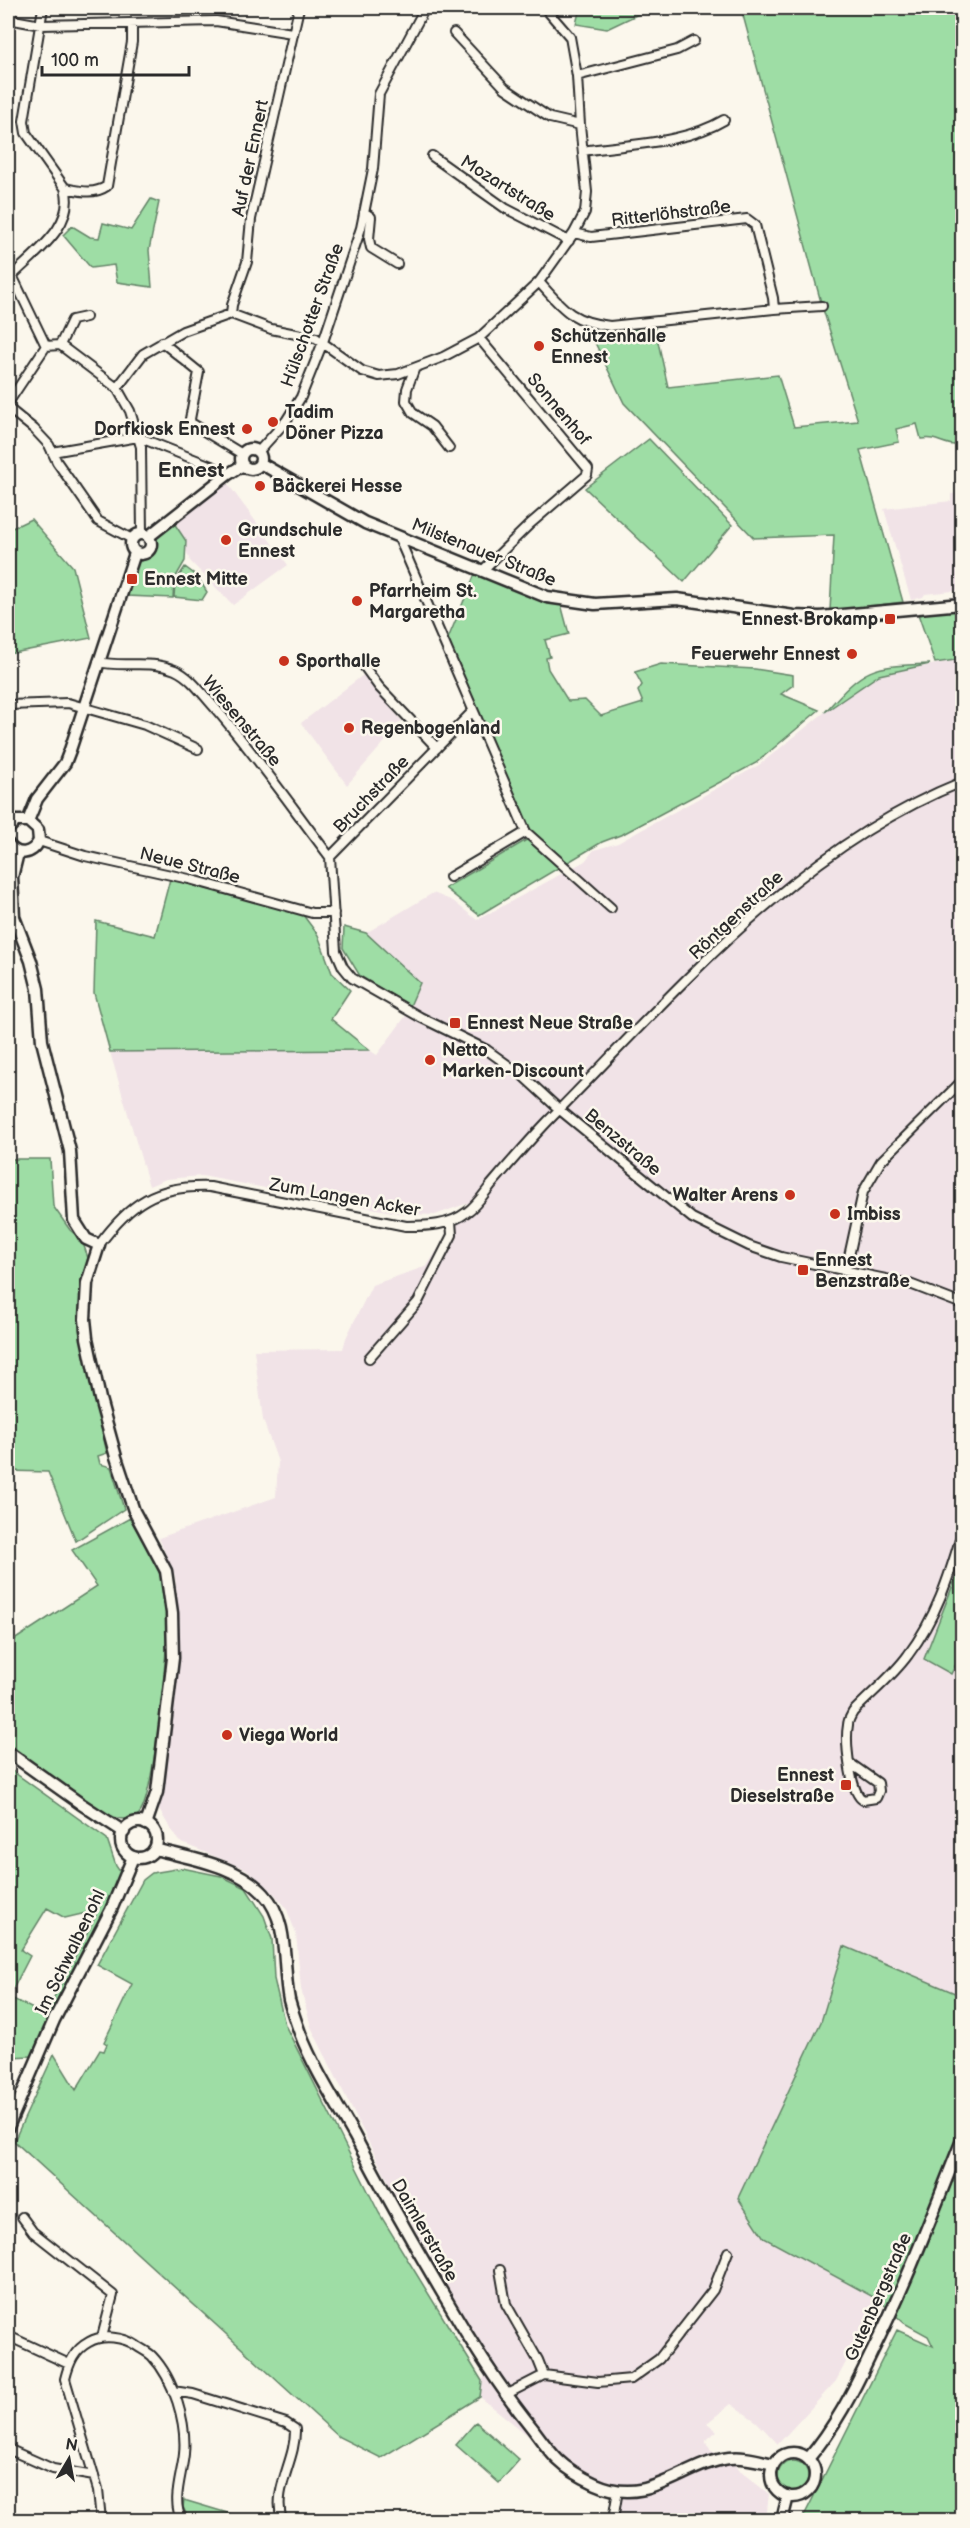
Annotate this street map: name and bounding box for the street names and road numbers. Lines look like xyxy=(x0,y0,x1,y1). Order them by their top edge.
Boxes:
street label: Auf der Ennert xyxy=(228,97,273,218)
street label: Mozartstraße xyxy=(456,151,559,226)
street label: Ritterlöhstraße xyxy=(610,196,732,231)
street label: Hülschotter Straße xyxy=(277,240,348,390)
street label: Sonnenhof xyxy=(522,369,595,450)
street label: Milstenauer Straße xyxy=(409,514,559,591)
street label: Wiesenstraße xyxy=(198,672,286,771)
street label: Bruchstraße xyxy=(329,751,414,838)
street label: Neue Straße xyxy=(137,843,243,888)
street label: Röntgenstraße xyxy=(685,866,788,964)
street label: Benzstraße xyxy=(580,1104,665,1181)
street label: Zum Langen Acker xyxy=(267,1174,422,1221)
street label: Im Schwalbenohl xyxy=(31,1886,110,2018)
street label: Daimlerstraße xyxy=(387,2175,462,2285)
street label: Gutenbergstraße xyxy=(841,2229,916,2365)

